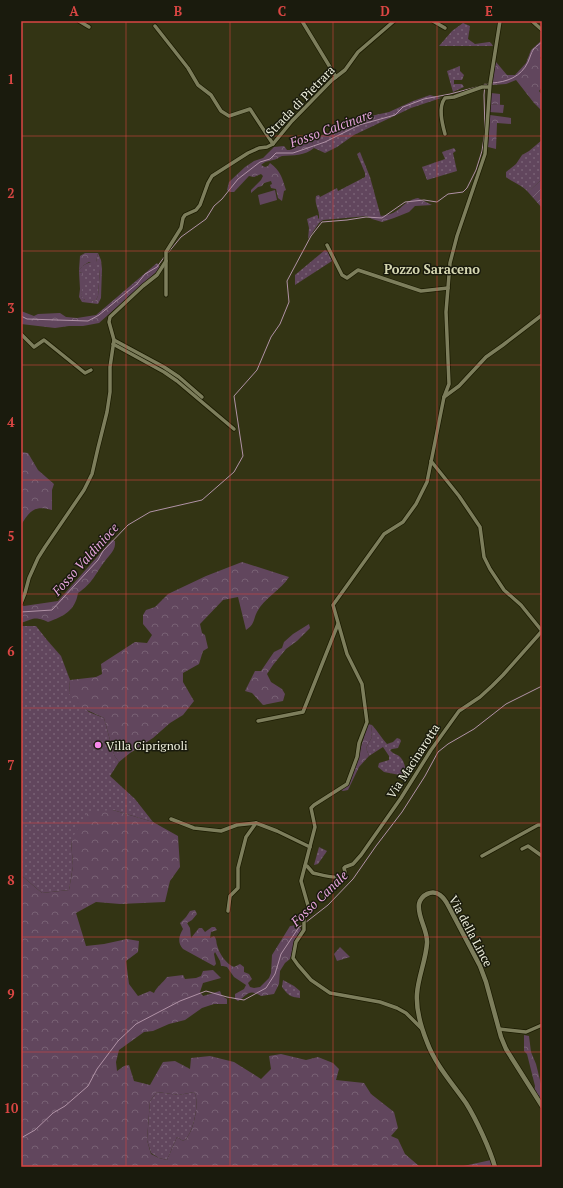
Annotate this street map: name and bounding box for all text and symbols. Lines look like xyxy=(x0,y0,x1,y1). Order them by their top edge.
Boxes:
text: A xyxy=(69,2,79,20)
text: B xyxy=(174,2,182,20)
text: C xyxy=(278,2,286,20)
text: D xyxy=(380,2,390,20)
text: E xyxy=(485,2,493,20)
street label: Strada di Pietrara xyxy=(262,62,338,140)
text: 1 xyxy=(7,70,15,88)
water label: Fosso Calcinare xyxy=(286,105,375,152)
text: 2 xyxy=(7,184,15,202)
district label: Pozzo Saraceno xyxy=(384,260,480,278)
text: 3 xyxy=(7,299,15,317)
text: 4 xyxy=(7,413,15,431)
water label: Fosso Valdinioce xyxy=(47,519,122,600)
text: 5 xyxy=(7,527,15,545)
text: 6 xyxy=(7,642,15,660)
street label: Via Macinarotta xyxy=(383,721,443,801)
place label: Villa Ciprignoli xyxy=(106,738,188,753)
marker: Villa Ciprignoli xyxy=(93,740,103,750)
text: 7 xyxy=(7,756,15,774)
water label: Fosso Canale xyxy=(286,866,352,930)
text: 8 xyxy=(7,871,15,889)
street label: Via della Lince xyxy=(446,893,496,969)
text: 9 xyxy=(7,985,15,1003)
text: 10 xyxy=(4,1099,19,1117)

